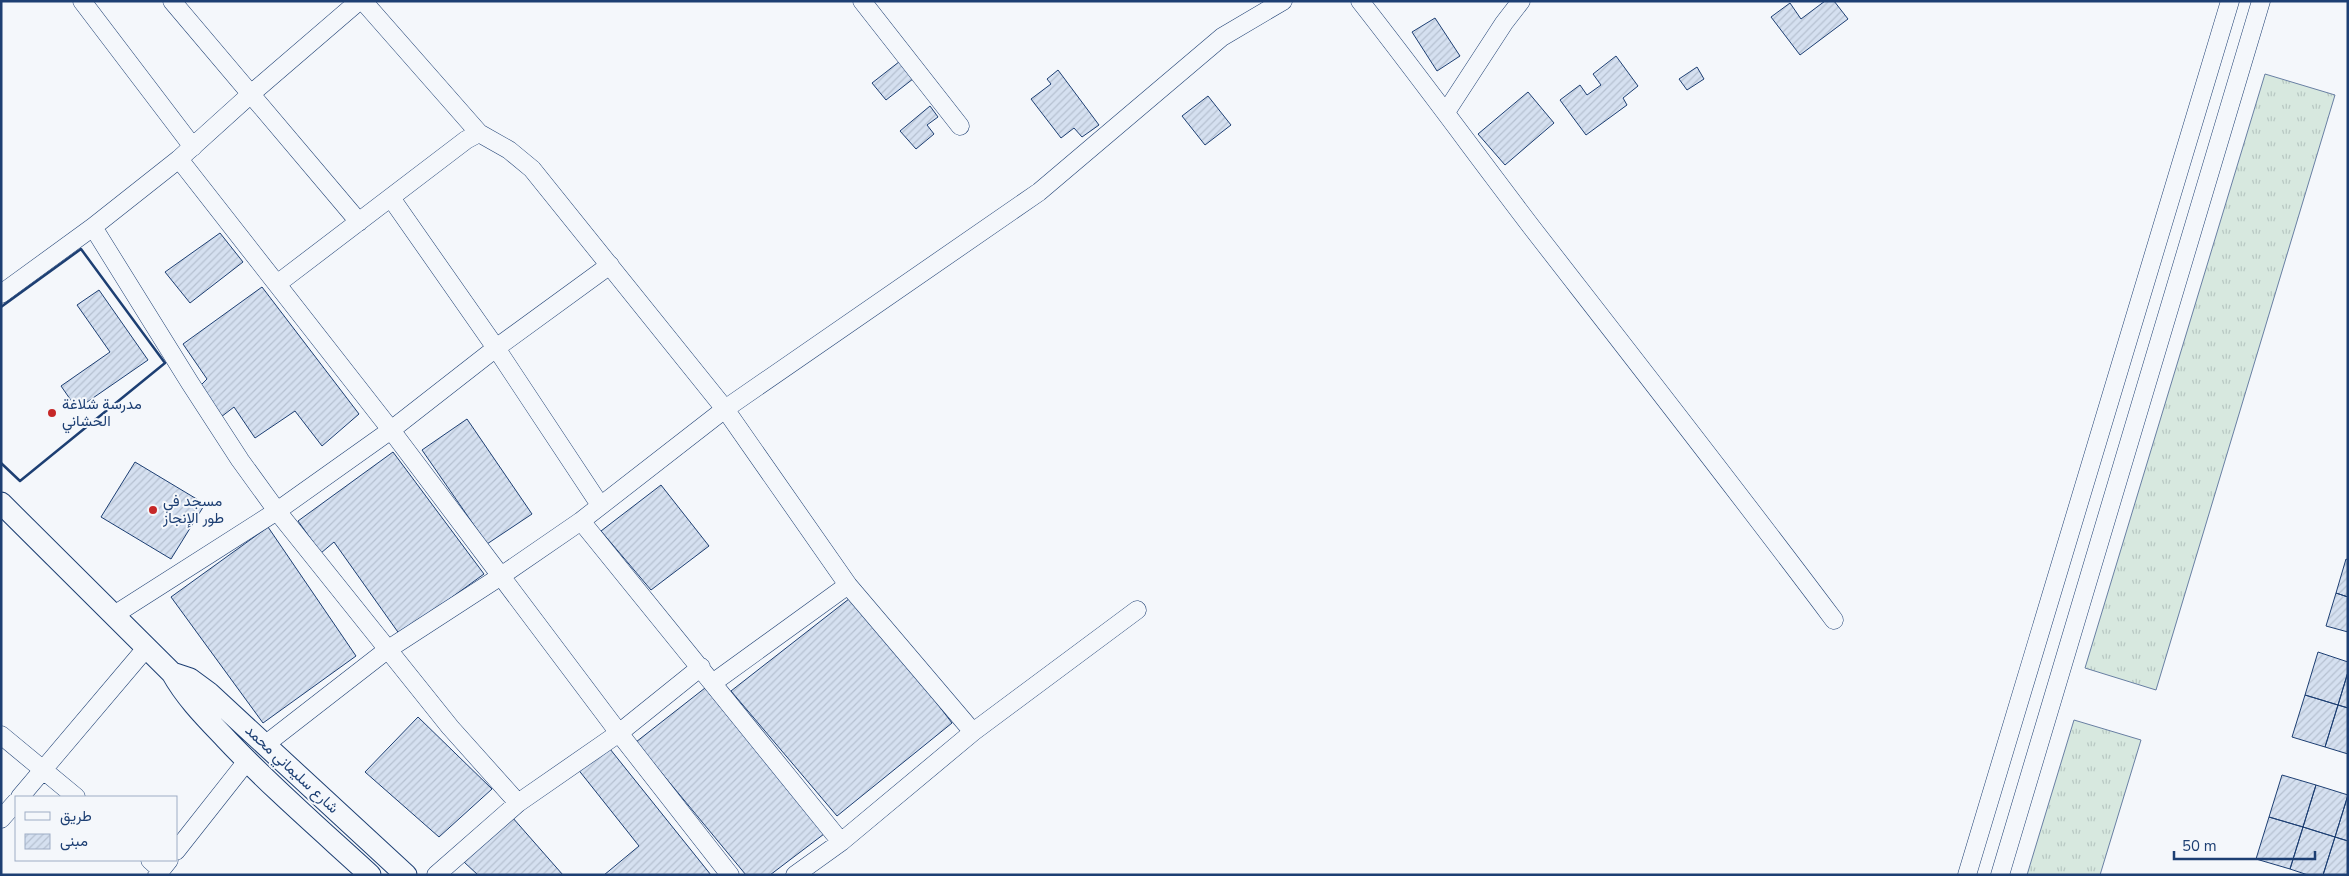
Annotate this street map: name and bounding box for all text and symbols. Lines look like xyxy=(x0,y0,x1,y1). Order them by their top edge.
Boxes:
place label: مدرسة شلاغة الحشاني xyxy=(62,394,142,434)
marker: مدرسة شلاغة الحشاني xyxy=(46,407,58,419)
place label: مسجد في طور الإنجاز xyxy=(162,491,224,528)
marker: مسجد في طور الإنجاز xyxy=(147,504,159,516)
street label: شارع سليماني محمد xyxy=(239,720,343,820)
legend xyxy=(15,796,178,861)
text: طريق xyxy=(60,806,92,826)
scale bar xyxy=(2174,828,2315,860)
text: مبنى xyxy=(60,831,88,851)
text: 50 m xyxy=(2182,836,2217,856)

